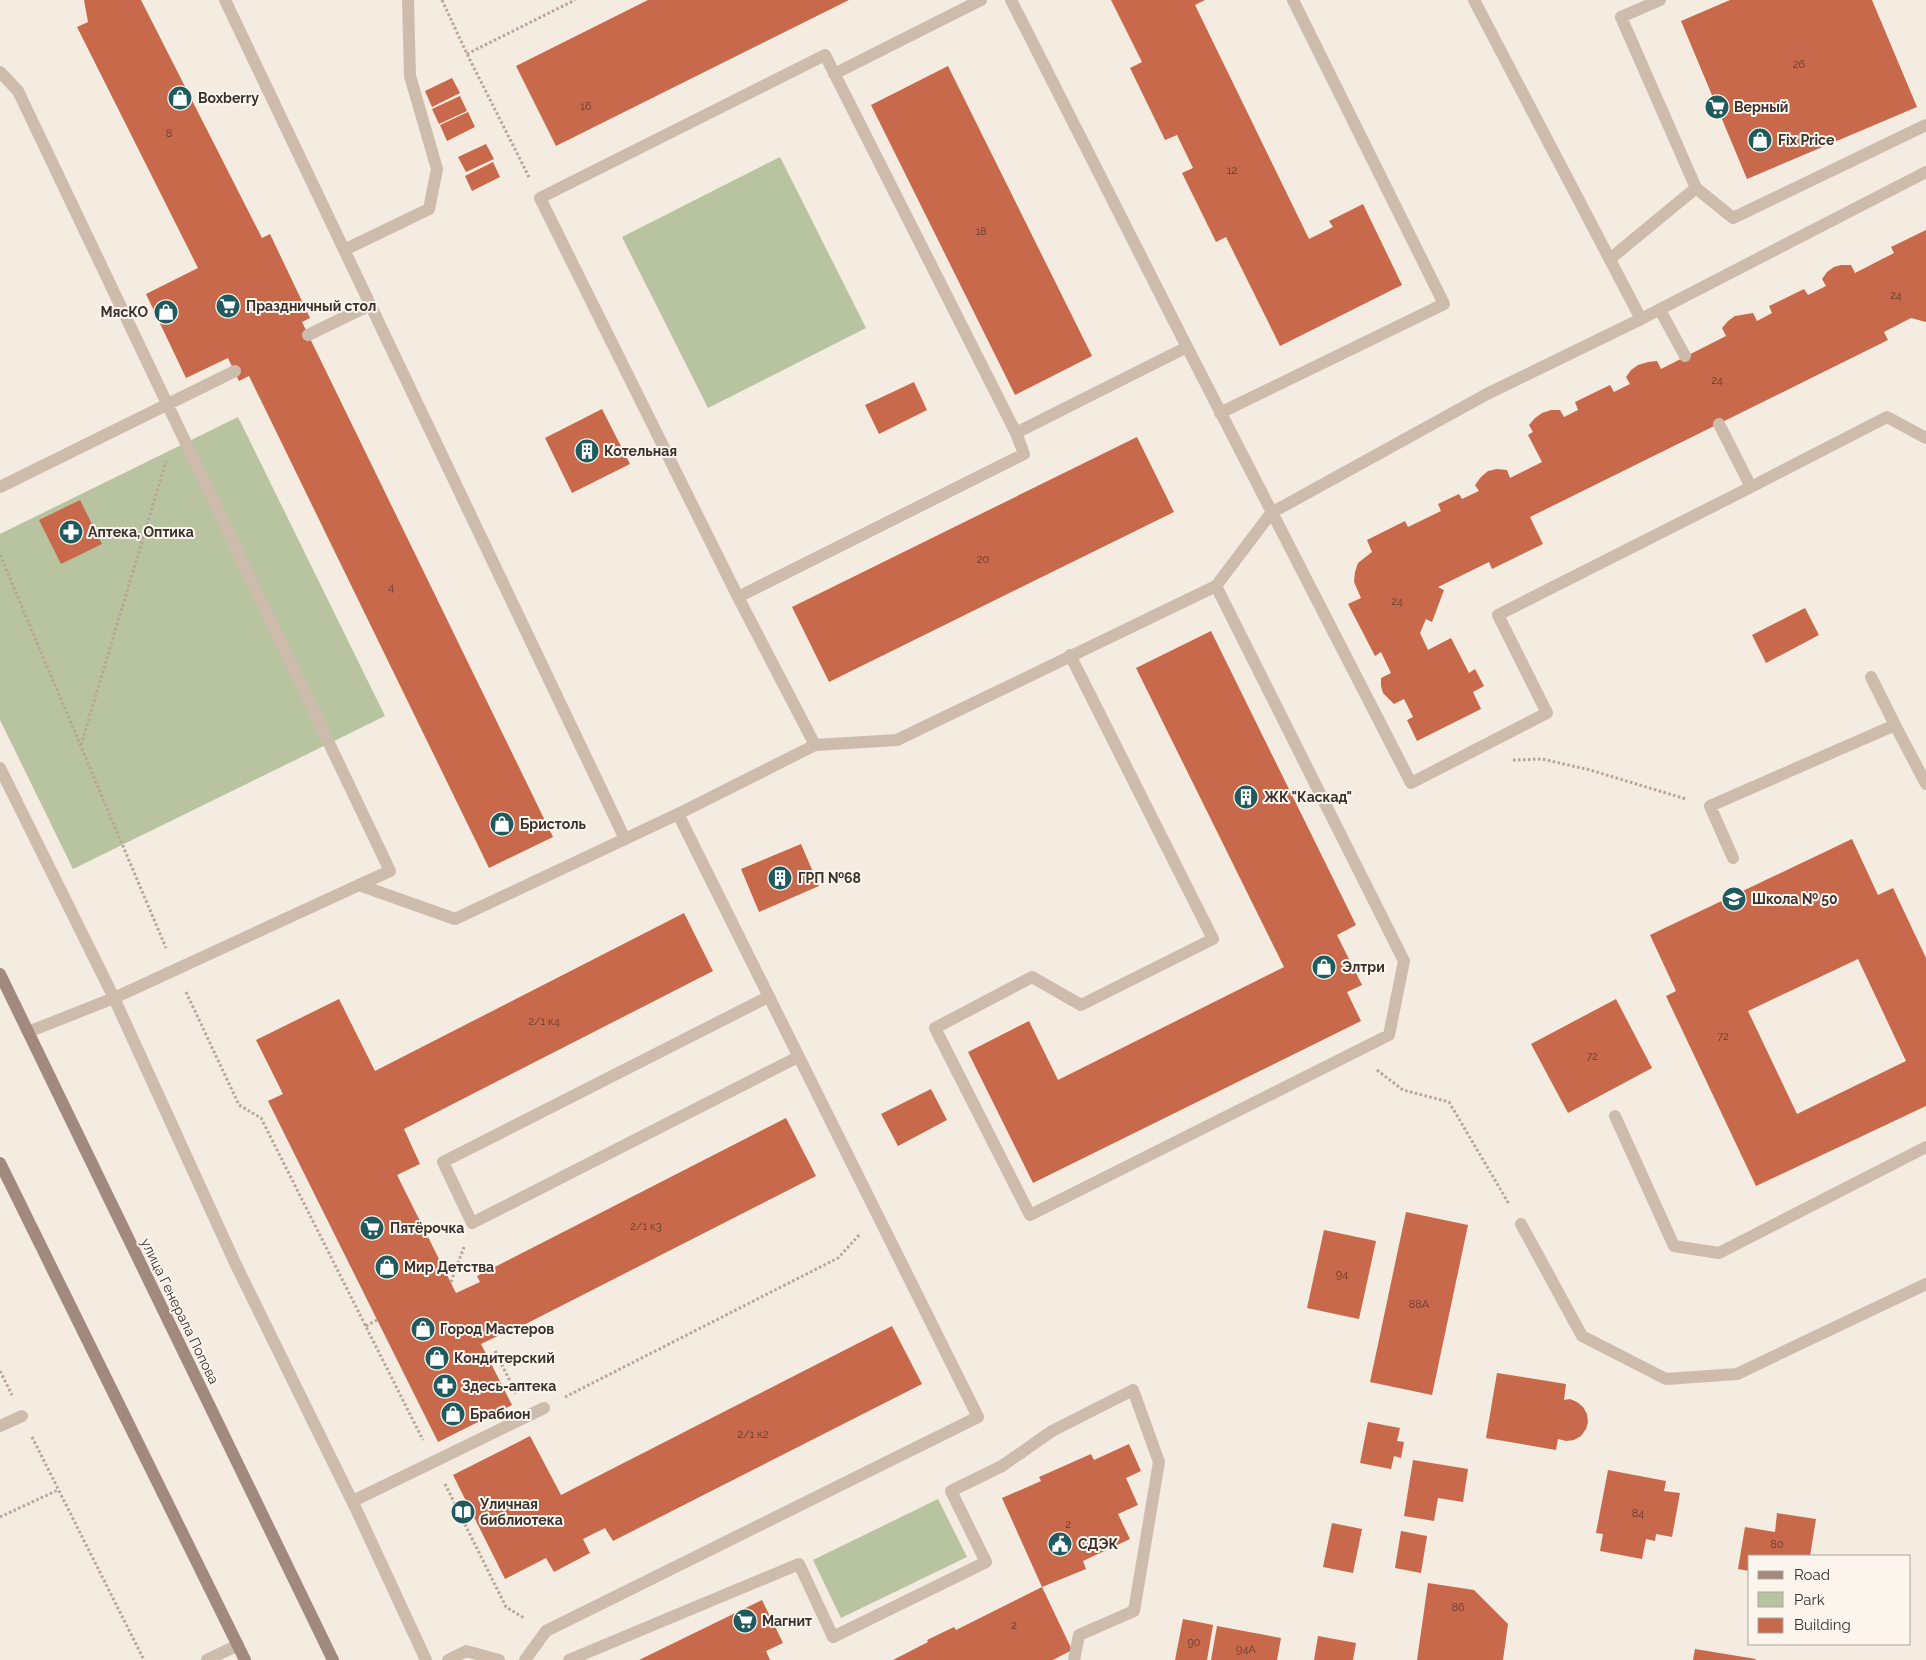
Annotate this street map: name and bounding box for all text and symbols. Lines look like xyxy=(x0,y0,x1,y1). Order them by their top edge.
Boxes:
house number: 26 xyxy=(1793,58,1806,71)
shop icon: Boxberry xyxy=(167,85,193,111)
place label: Boxberry xyxy=(198,90,259,106)
supermarket icon: Верный xyxy=(1704,94,1730,120)
place label: Верный xyxy=(1734,99,1788,115)
house number: 16 xyxy=(580,100,592,113)
house number: 8 xyxy=(166,127,172,140)
shop icon: Fix Price xyxy=(1747,127,1773,153)
place label: Fix Price xyxy=(1778,132,1835,148)
house number: 12 xyxy=(1227,164,1237,177)
house number: 18 xyxy=(975,225,987,238)
house number: 24 xyxy=(1890,289,1902,302)
supermarket icon: Праздничный стол xyxy=(215,293,241,319)
place label: Праздничный стол xyxy=(246,298,376,314)
shop icon: МясКО xyxy=(153,299,179,325)
place label: МясКО xyxy=(101,304,148,320)
house number: 24 xyxy=(1711,374,1723,387)
building icon: Котельная xyxy=(574,438,600,464)
place label: Котельная xyxy=(604,443,677,459)
pharmacy icon: Аптека, Оптика xyxy=(58,519,84,545)
place label: Аптека, Оптика xyxy=(88,524,194,540)
house number: 20 xyxy=(977,553,989,566)
house number: 4 xyxy=(388,581,394,594)
house number: 24 xyxy=(1391,595,1403,608)
building icon: ЖК "Каскад" xyxy=(1233,784,1259,810)
place label: ЖК "Каскад" xyxy=(1264,789,1352,805)
shop icon: Бристоль xyxy=(489,811,515,837)
place label: Бристоль xyxy=(520,816,586,832)
building icon: ГРП №68 xyxy=(767,865,793,891)
place label: ГРП №68 xyxy=(798,870,861,886)
school or university icon: Школа № 50 xyxy=(1721,886,1747,912)
place label: Школа № 50 xyxy=(1752,891,1838,907)
shop icon: Элтри xyxy=(1311,954,1337,980)
place label: Элтри xyxy=(1342,959,1385,975)
house number: 2/1 к4 xyxy=(528,1015,560,1028)
house number: 72 xyxy=(1717,1030,1729,1043)
house number: 72 xyxy=(1586,1050,1598,1063)
supermarket icon: Пятёрочка xyxy=(359,1215,385,1241)
place label: Пятёрочка xyxy=(390,1220,464,1236)
house number: 2/1 к3 xyxy=(630,1220,662,1233)
street label: улица Генерала Попова xyxy=(138,1236,222,1386)
shop icon: Мир Детства xyxy=(374,1254,400,1280)
place label: Мир Детства xyxy=(404,1259,494,1275)
house number: 94 xyxy=(1336,1268,1348,1281)
house number: 88А xyxy=(1409,1298,1430,1311)
shop icon: Город Мастеров xyxy=(410,1316,436,1342)
place label: Город Мастеров xyxy=(440,1321,554,1337)
shop icon: Кондитерский xyxy=(424,1345,450,1371)
place label: Кондитерский xyxy=(454,1350,555,1366)
pharmacy icon: Здесь-аптека xyxy=(432,1373,458,1399)
place label: Здесь-аптека xyxy=(462,1378,556,1394)
shop icon: Брабион xyxy=(440,1401,466,1427)
place label: Брабион xyxy=(470,1406,530,1422)
house number: 2/1 к2 xyxy=(737,1428,769,1441)
place label: Уличная библиотека xyxy=(479,1496,563,1528)
library icon: Уличная библиотека xyxy=(450,1499,476,1525)
house number: 84 xyxy=(1632,1507,1644,1520)
house number: 2 xyxy=(1065,1518,1071,1531)
public building icon: СДЭК xyxy=(1047,1531,1073,1557)
place label: СДЭК xyxy=(1078,1536,1119,1552)
house number: 80 xyxy=(1770,1538,1784,1551)
legend xyxy=(1748,1555,1911,1645)
text: Road xyxy=(1794,1566,1830,1584)
text: Park xyxy=(1794,1591,1825,1609)
house number: 86 xyxy=(1451,1601,1465,1614)
supermarket icon: Магнит xyxy=(732,1608,758,1634)
place label: Магнит xyxy=(762,1613,812,1629)
text: Building xyxy=(1794,1616,1851,1634)
house number: 2 xyxy=(1011,1619,1017,1632)
house number: 90 xyxy=(1187,1636,1201,1649)
house number: 94А xyxy=(1236,1643,1257,1656)

